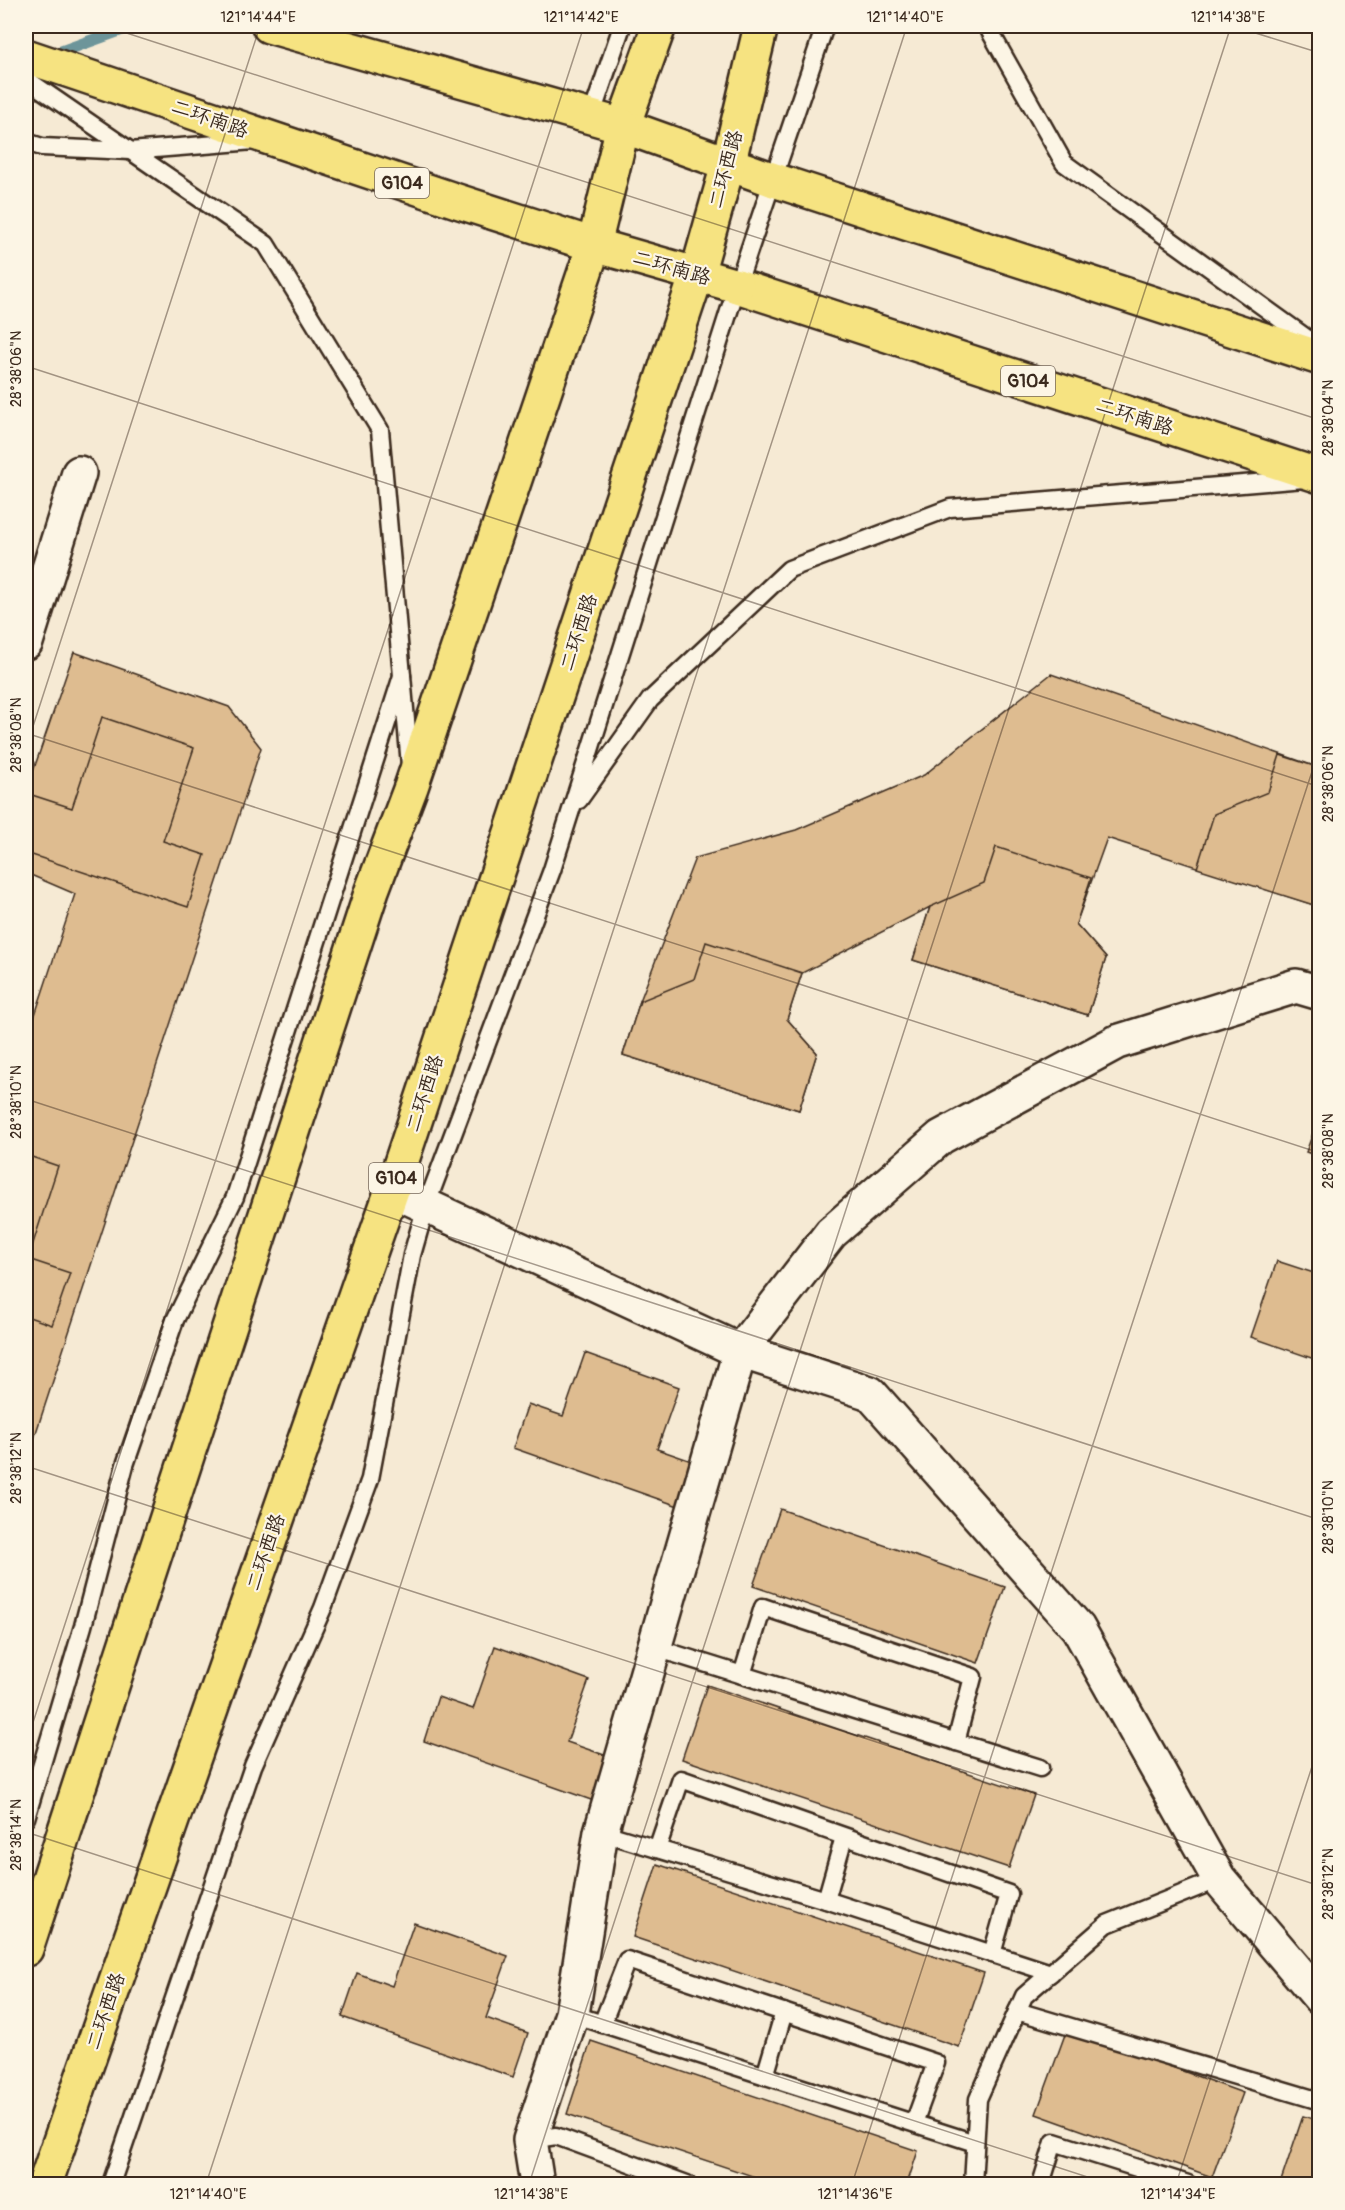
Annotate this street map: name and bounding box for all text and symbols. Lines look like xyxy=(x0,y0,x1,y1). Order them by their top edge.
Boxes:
text: 121°14'44"E xyxy=(220,8,296,27)
text: 121°14'42"E xyxy=(543,8,619,27)
text: 121°14'40"E xyxy=(866,8,944,27)
text: 121°14'38"E xyxy=(1191,8,1265,27)
street label: 二环南路 xyxy=(168,94,253,144)
street label: 二环西路 xyxy=(703,126,748,211)
road number: G104 xyxy=(375,168,429,198)
street label: 二环南路 xyxy=(630,244,715,291)
text: 28°38'06"N xyxy=(7,331,26,407)
road number: G104 xyxy=(1001,366,1055,396)
text: 28°38'04"N xyxy=(1319,380,1338,456)
street label: 二环南路 xyxy=(1093,392,1178,441)
street label: 二环西路 xyxy=(554,589,603,674)
text: 28°38'08"N xyxy=(7,697,26,773)
text: 28°38'06"N xyxy=(1319,746,1338,822)
street label: 二环西路 xyxy=(400,1050,449,1135)
text: 28°38'10"N xyxy=(7,1065,26,1139)
text: 28°38'08"N xyxy=(1319,1113,1338,1189)
road number: G104 xyxy=(369,1163,423,1193)
text: 28°38'12"N xyxy=(7,1432,26,1504)
text: 28°38'10"N xyxy=(1319,1480,1338,1554)
street label: 二环西路 xyxy=(241,1509,291,1594)
text: 28°38'14"N xyxy=(7,1799,26,1871)
text: 28°38'12"N xyxy=(1319,1848,1338,1920)
street label: 二环西路 xyxy=(81,1968,131,2053)
text: 121°14'40"E xyxy=(169,2185,247,2204)
text: 121°14'38"E xyxy=(494,2185,568,2204)
text: 121°14'36"E xyxy=(817,2185,893,2204)
text: 121°14'34"E xyxy=(1140,2185,1216,2204)

